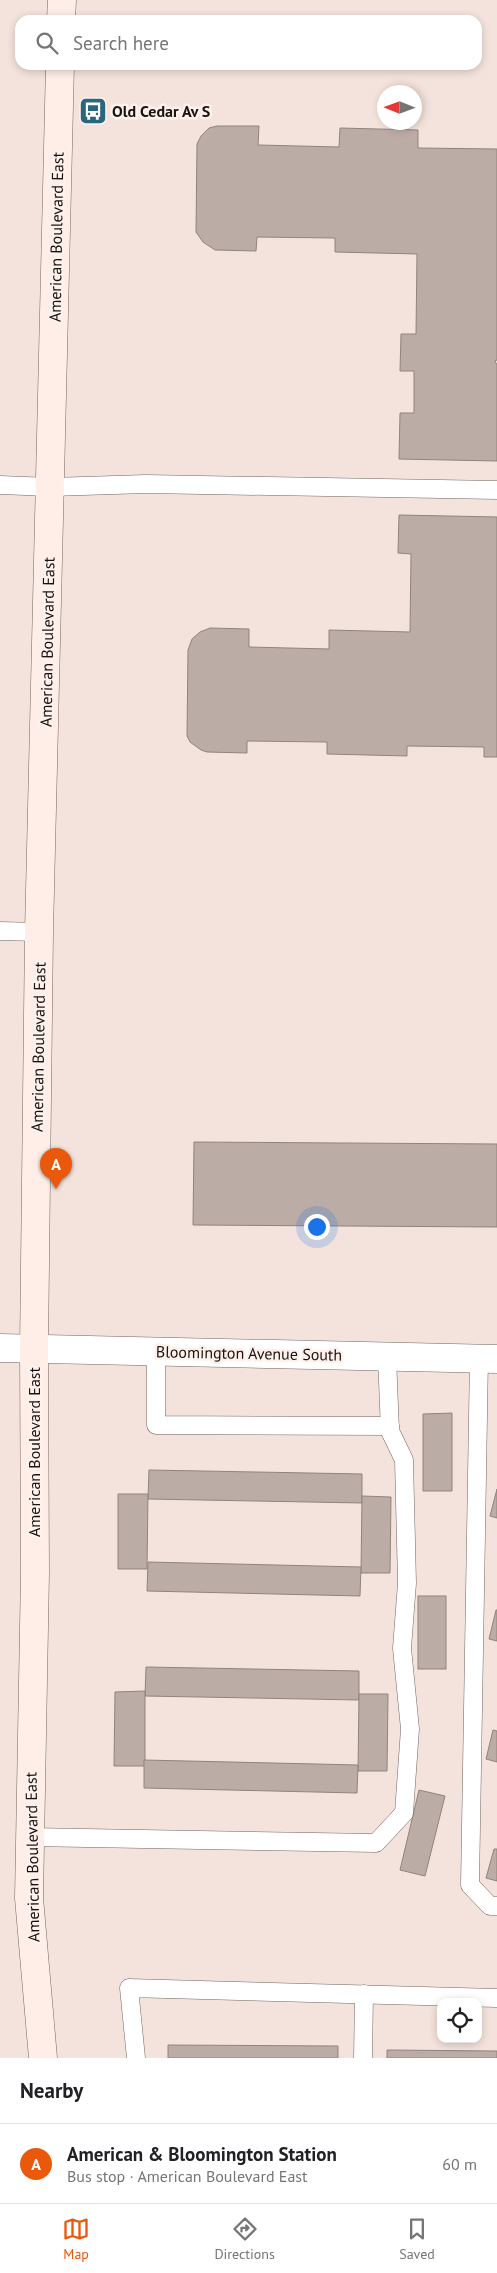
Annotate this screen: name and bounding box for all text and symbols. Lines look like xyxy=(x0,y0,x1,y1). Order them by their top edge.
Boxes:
search box xyxy=(15,15,482,70)
icon: search xyxy=(33,29,61,57)
text: Search here xyxy=(73,31,169,55)
north arrow xyxy=(377,85,422,130)
bus stop icon: Old Cedar Av S xyxy=(78,96,108,126)
place label: Old Cedar Av S xyxy=(112,101,210,121)
street label: American Boulevard East xyxy=(45,151,67,322)
street label: American Boulevard East xyxy=(36,556,58,727)
street label: American Boulevard East xyxy=(27,961,49,1132)
pin: A xyxy=(40,1148,72,1189)
your location xyxy=(304,1214,330,1240)
street label: Bloomington Avenue South xyxy=(156,1341,342,1365)
street label: American Boulevard East xyxy=(24,1366,44,1537)
street label: American Boulevard East xyxy=(21,1771,43,1942)
map controls xyxy=(437,1998,482,2043)
button: locate xyxy=(437,1998,482,2043)
text: Nearby xyxy=(20,2077,83,2104)
text: American & Bloomington Station xyxy=(67,2142,337,2166)
text: A xyxy=(31,2154,41,2174)
text: 60 m xyxy=(442,2154,477,2174)
text: Bus stop · American Boulevard East xyxy=(67,2166,308,2186)
tab: Map xyxy=(62,2215,90,2263)
tab: Directions xyxy=(214,2215,275,2263)
tab: Saved xyxy=(399,2215,435,2263)

